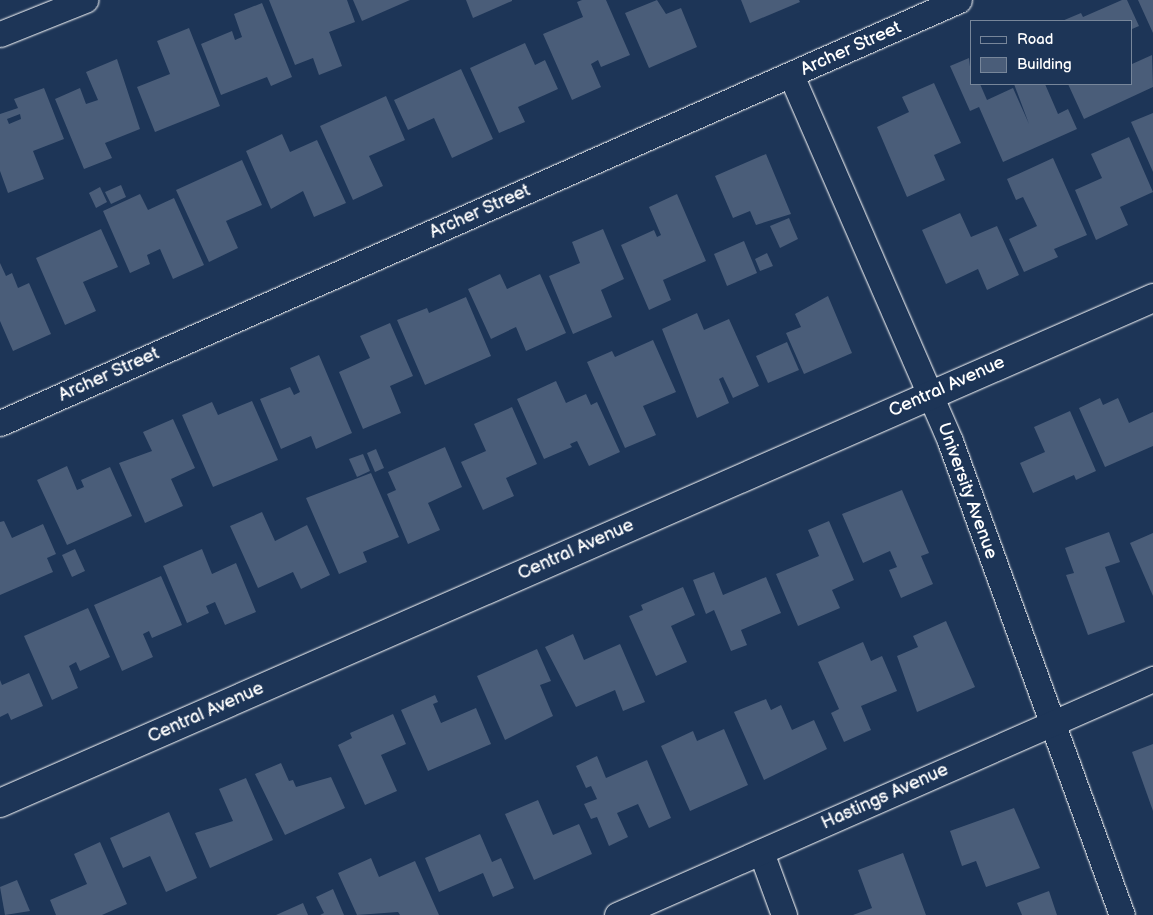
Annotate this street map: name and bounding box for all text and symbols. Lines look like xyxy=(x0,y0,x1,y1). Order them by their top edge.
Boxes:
street label: Archer Street xyxy=(797,17,905,81)
legend xyxy=(970,20,1133,85)
text: Road xyxy=(1017,30,1053,49)
text: Building xyxy=(1017,55,1072,74)
street label: Archer Street xyxy=(426,180,534,244)
street label: Archer Street xyxy=(55,343,163,407)
street label: Central Avenue xyxy=(886,352,1008,422)
street label: University Avenue xyxy=(932,419,1002,563)
street label: Central Avenue xyxy=(515,515,637,585)
street label: Central Avenue xyxy=(145,678,267,748)
street label: Hastings Avenue xyxy=(818,759,952,835)

